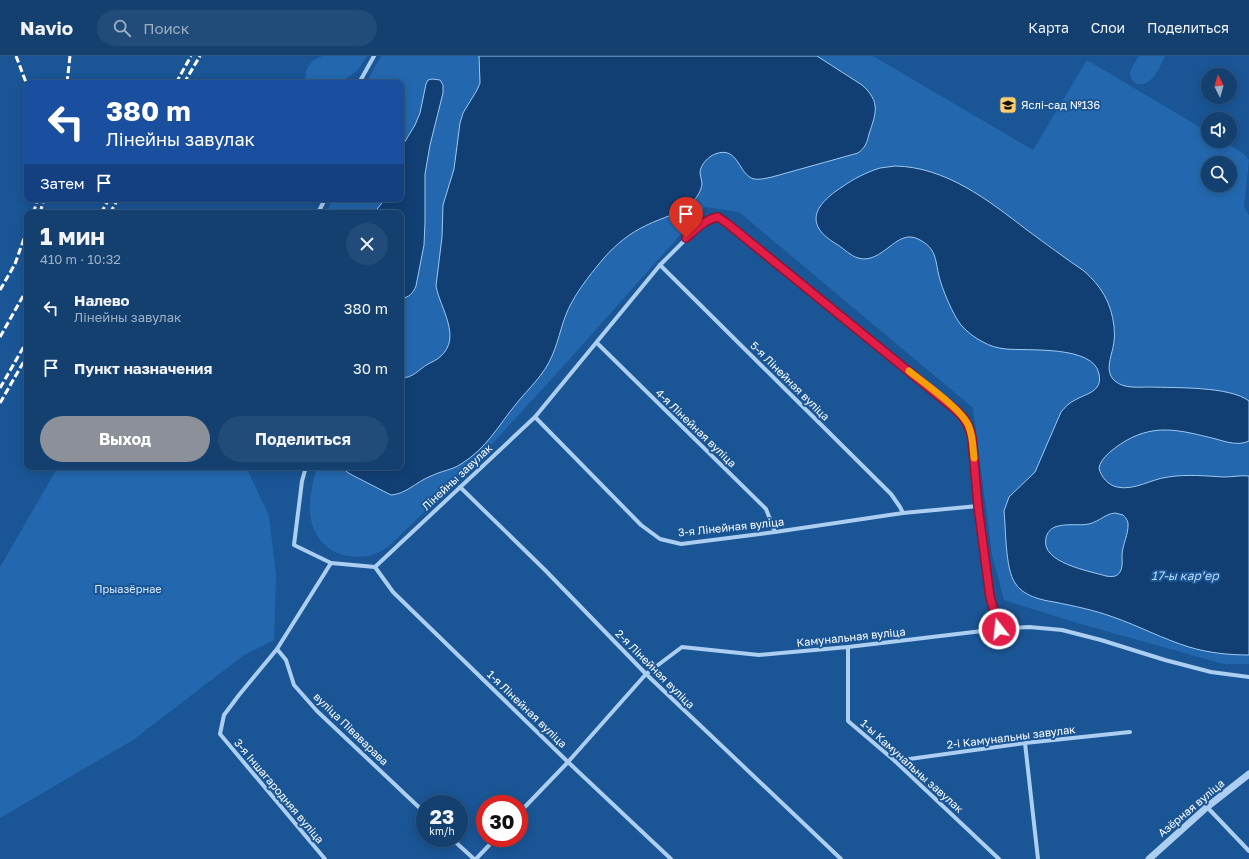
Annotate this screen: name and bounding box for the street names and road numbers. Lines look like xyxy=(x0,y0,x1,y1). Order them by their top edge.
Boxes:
street label: 5-я Лінейная вуліца xyxy=(748,338,833,423)
street label: 4-я Лінейная вуліца xyxy=(653,386,739,469)
street label: Лінейны завулак xyxy=(419,440,495,512)
street label: 3-я Лінейная вуліца xyxy=(677,514,785,539)
street label: Камунальная вуліца xyxy=(796,624,906,649)
street label: 2-я Лінейная вуліца xyxy=(613,626,698,711)
street label: 1-я Лінейная вуліца xyxy=(485,667,570,750)
street label: вуліца Піваварава xyxy=(311,690,391,768)
street label: 1-ы Камунальны завулак xyxy=(858,716,967,816)
street label: 2-і Камунальны завулак xyxy=(946,722,1077,751)
street label: 3-я Іншагародняя вуліца xyxy=(232,736,327,846)
street label: Азёрная вуліца xyxy=(1155,776,1226,839)

